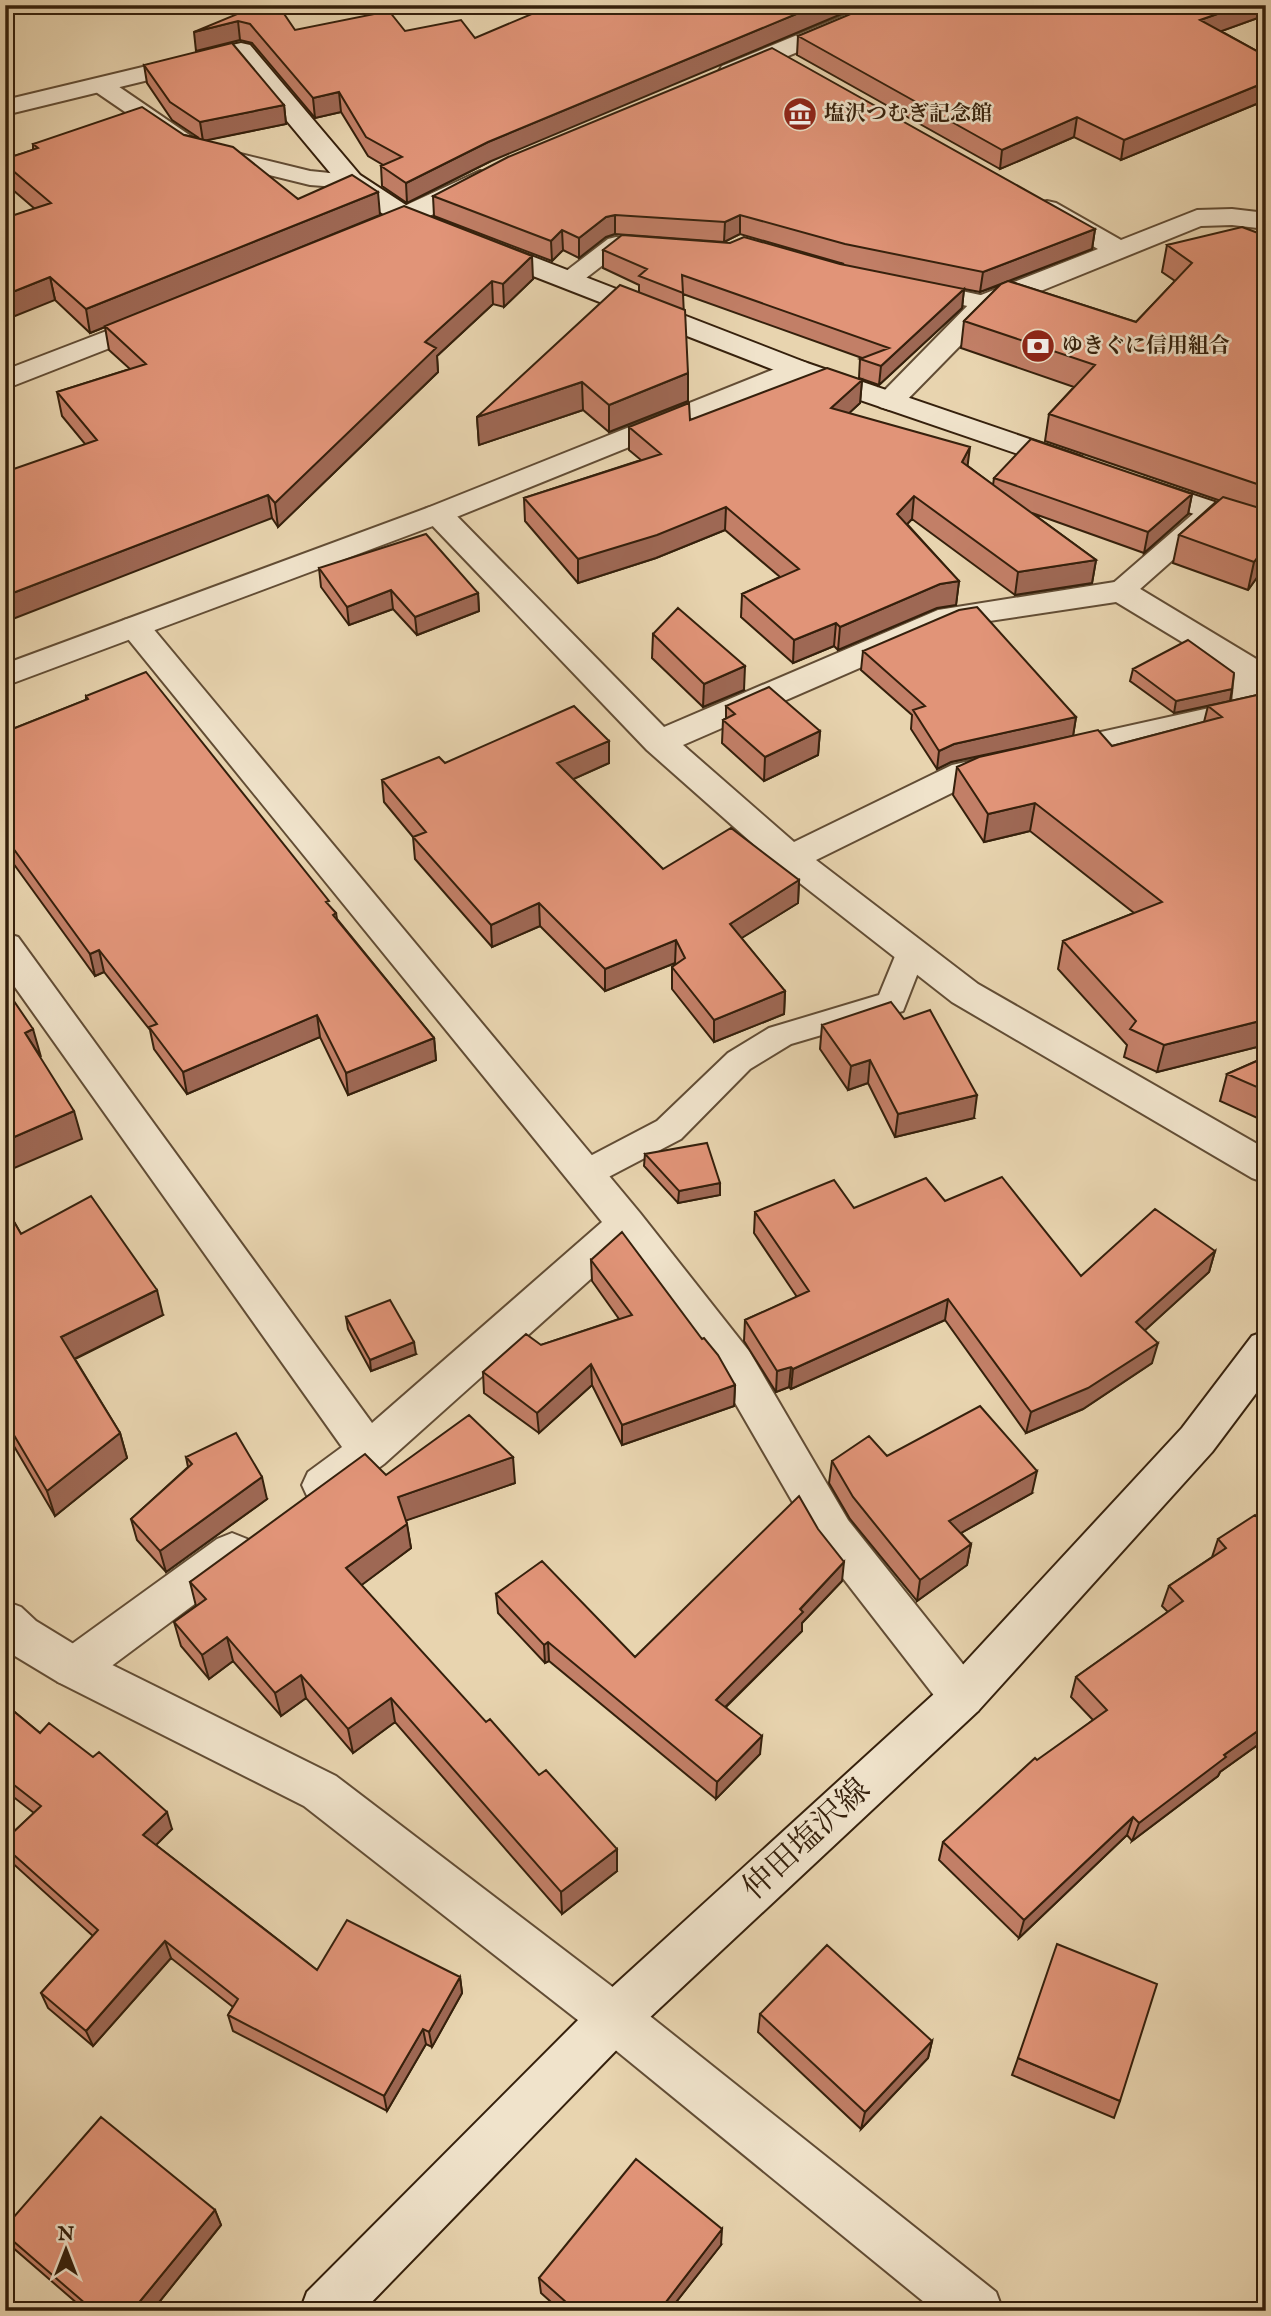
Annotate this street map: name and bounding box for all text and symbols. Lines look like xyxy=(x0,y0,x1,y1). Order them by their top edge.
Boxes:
museum icon: 塩沢つむぎ記念館 xyxy=(781,95,819,133)
place label: 塩沢つむぎ記念館 xyxy=(824,101,992,128)
bank icon: ゆきぐに信用組合 xyxy=(1019,327,1057,365)
place label: ゆきぐに信用組合 xyxy=(1062,333,1230,360)
street label: 仲田塩沢線 xyxy=(735,1770,879,1910)
north arrow xyxy=(32,2214,102,2284)
text: N xyxy=(57,2223,75,2247)

